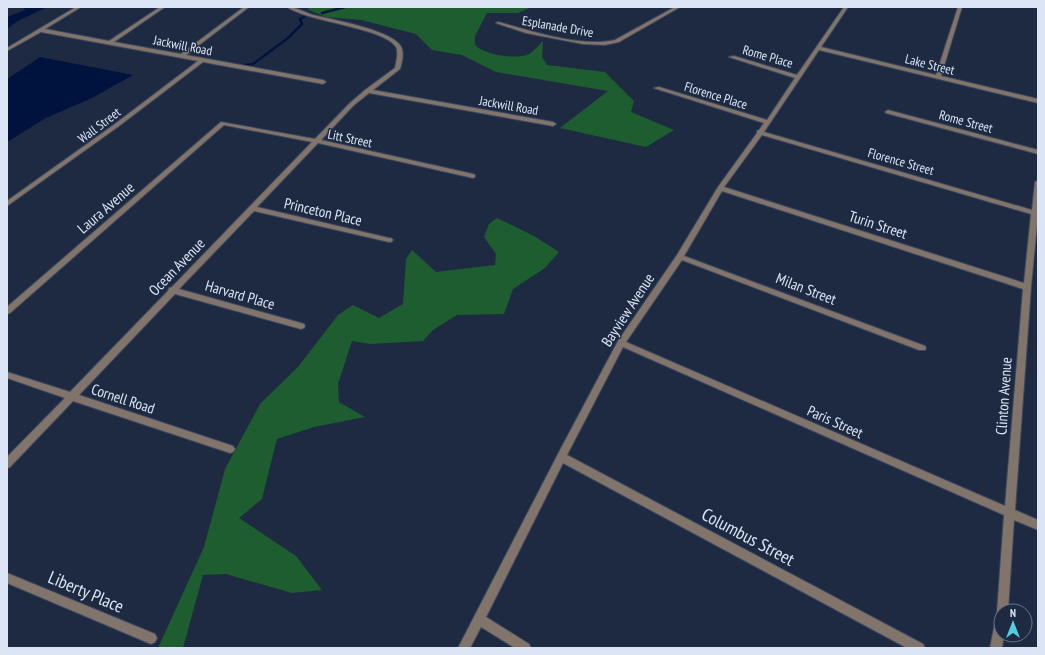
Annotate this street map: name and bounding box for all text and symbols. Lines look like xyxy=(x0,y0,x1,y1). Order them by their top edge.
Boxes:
street label: Esplanade Drive xyxy=(521,12,595,41)
street label: Jackwill Road xyxy=(151,31,214,60)
street label: Rome Place xyxy=(741,41,795,72)
street label: Lake Street xyxy=(903,50,957,79)
street label: Florence Place xyxy=(682,78,749,113)
street label: Jackwill Road xyxy=(477,92,540,119)
street label: Wall Street xyxy=(75,104,124,147)
street label: Rome Street xyxy=(937,106,995,137)
street label: Litt Street xyxy=(326,125,374,152)
street label: Florence Street xyxy=(866,144,936,179)
street label: Laura Avenue xyxy=(73,178,138,238)
street label: Princeton Place xyxy=(282,193,364,230)
street label: Turin Street xyxy=(847,206,910,243)
street label: Ocean Avenue xyxy=(145,234,209,299)
street label: Milan Street xyxy=(773,268,839,309)
street label: Bayview Avenue xyxy=(597,270,658,350)
street label: Harvard Place xyxy=(203,276,277,313)
street label: Clinton Avenue xyxy=(991,356,1016,436)
street label: Cornell Road xyxy=(89,379,157,418)
street label: Paris Street xyxy=(804,401,866,442)
street label: Columbus Street xyxy=(698,502,799,571)
street label: Liberty Place xyxy=(45,565,127,618)
north arrow xyxy=(993,603,1033,643)
text: N xyxy=(1010,606,1016,620)

